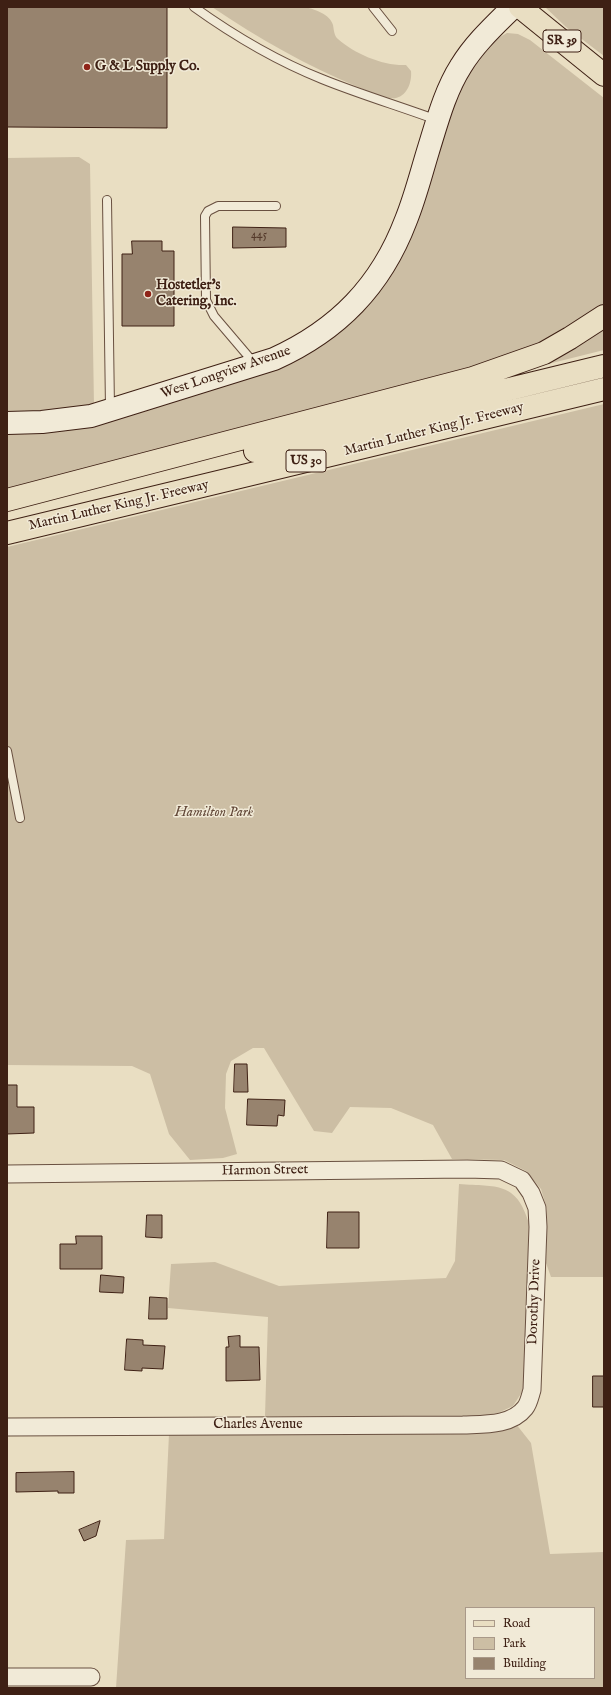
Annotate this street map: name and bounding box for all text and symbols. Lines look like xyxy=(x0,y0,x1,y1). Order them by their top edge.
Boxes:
road number: SR 39 xyxy=(543,30,581,52)
place label: G & L Supply Co. xyxy=(95,59,199,75)
marker: G & L Supply Co. xyxy=(82,62,92,72)
house number: 445 xyxy=(251,229,267,243)
place label: Hostetler's Catering, Inc. xyxy=(156,278,236,310)
marker: Hostetler's Catering, Inc. xyxy=(143,289,153,299)
street label: West Longview Avenue xyxy=(159,343,293,403)
street label: Martin Luther King Jr. Freeway xyxy=(342,400,526,460)
road number: US 30 xyxy=(286,450,326,472)
street label: Martin Luther King Jr. Freeway xyxy=(27,477,211,535)
park label: Hamilton Park xyxy=(175,805,253,821)
street label: Harmon Street xyxy=(221,1162,309,1180)
street label: Dorothy Drive xyxy=(525,1259,545,1345)
street label: Charles Avenue xyxy=(213,1417,303,1433)
legend xyxy=(465,1607,595,1679)
text: Road xyxy=(503,1616,530,1631)
text: Park xyxy=(503,1636,526,1651)
text: Building xyxy=(503,1656,546,1671)

